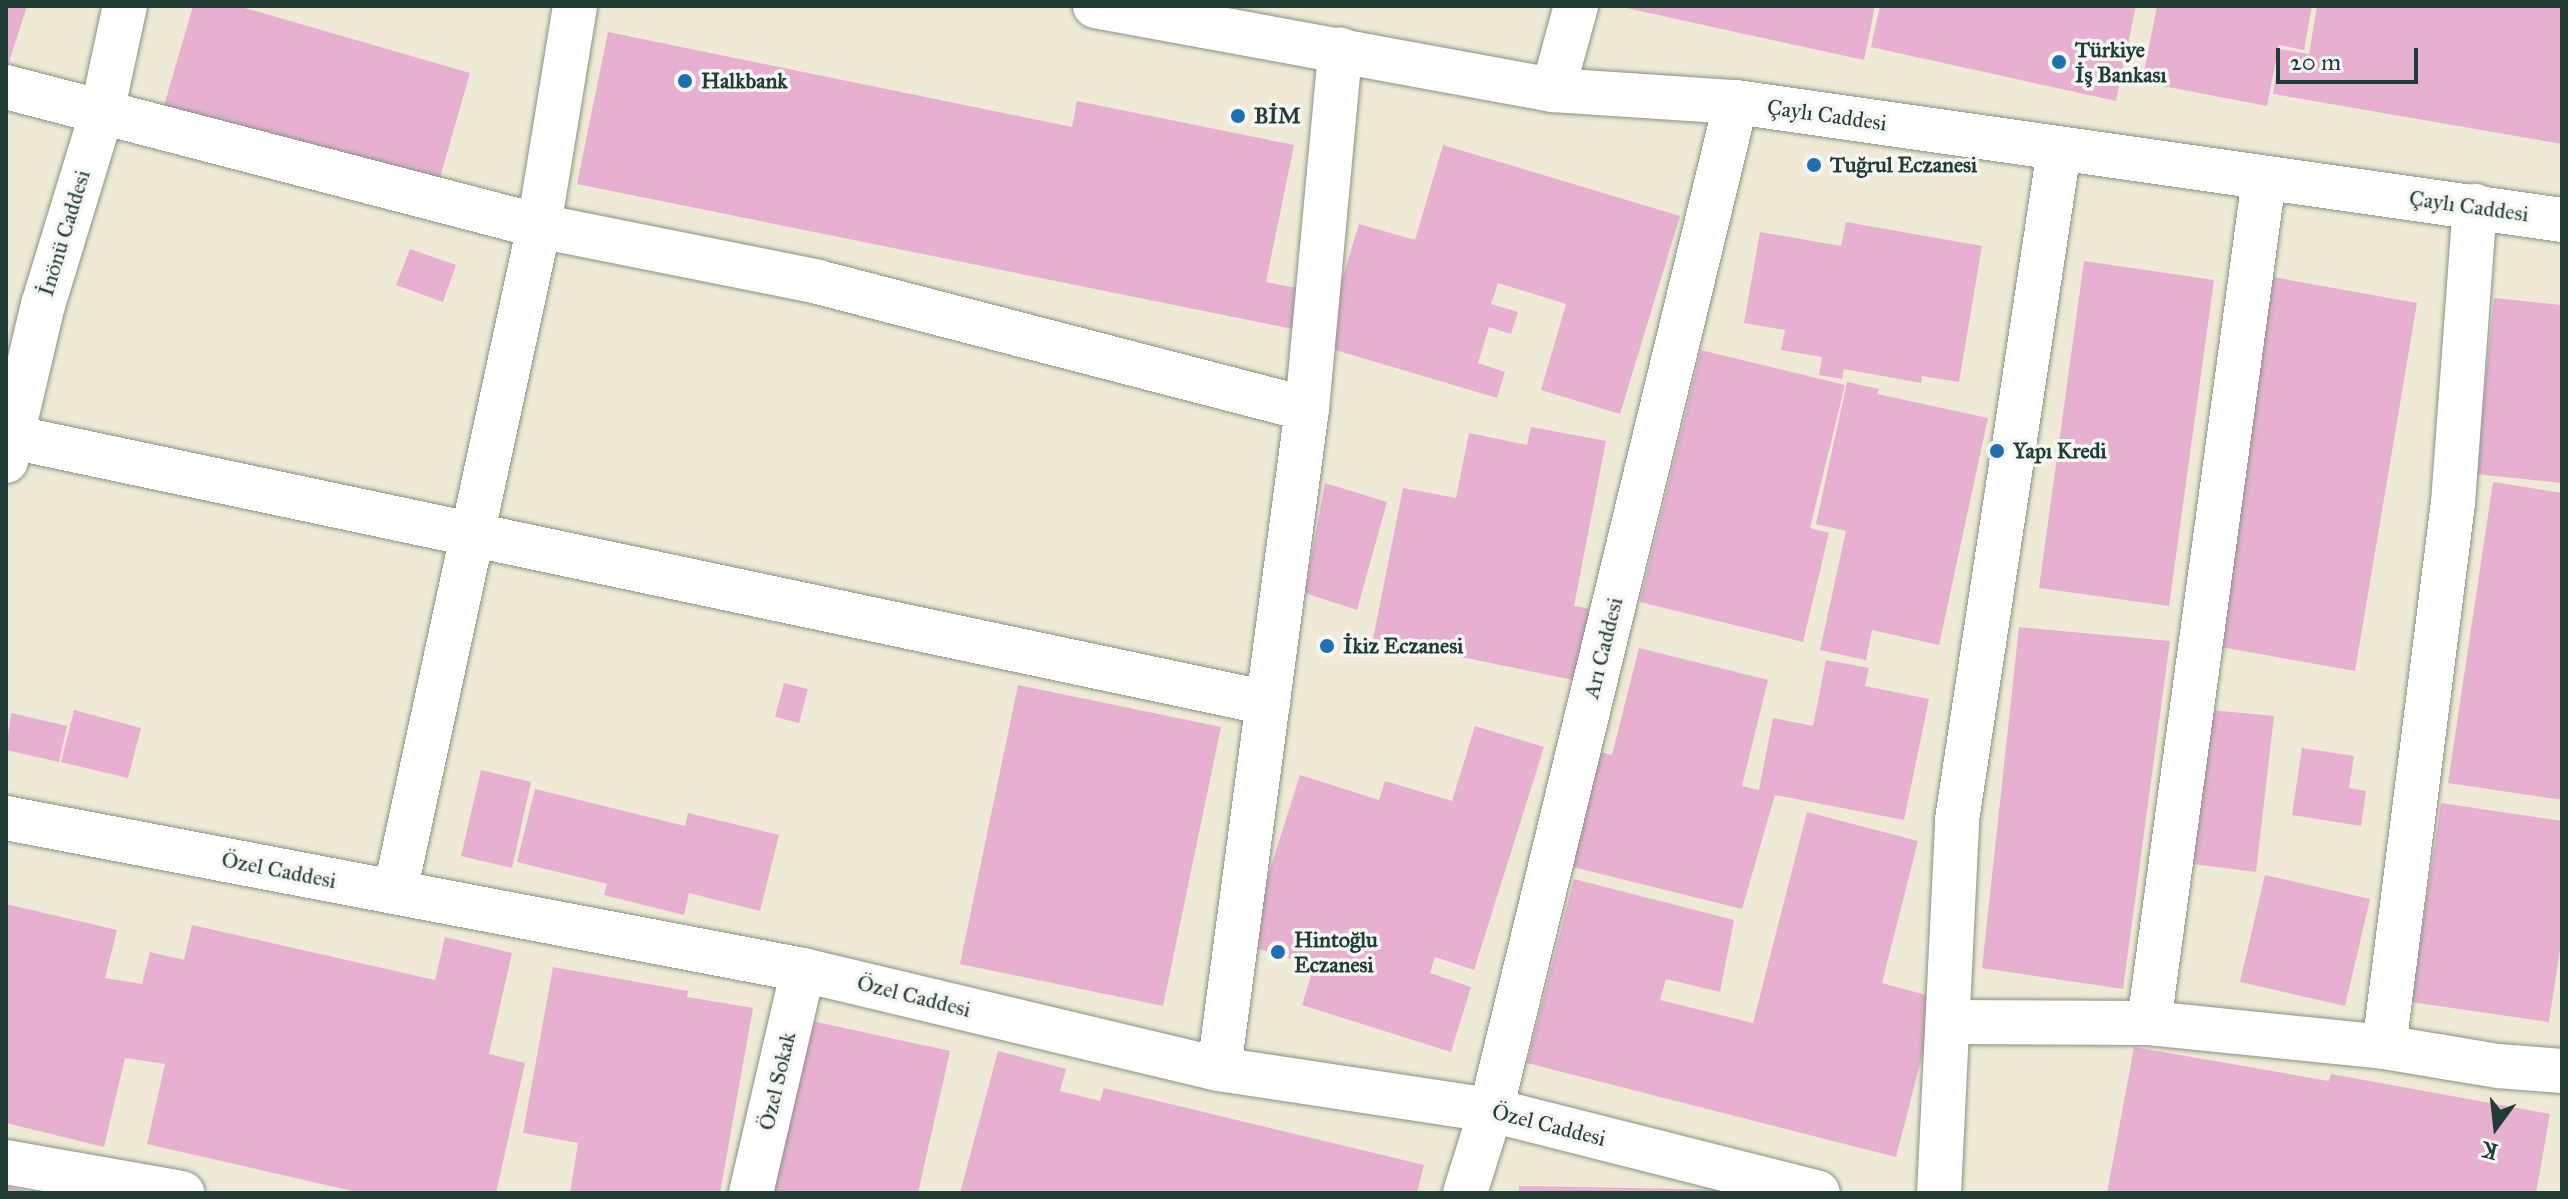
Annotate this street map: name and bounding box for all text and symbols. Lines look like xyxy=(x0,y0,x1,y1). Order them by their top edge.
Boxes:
scale bar xyxy=(2280,32,2422,82)
place label: Türkiye İş Bankası xyxy=(2075,36,2167,88)
text: 20 m xyxy=(2290,47,2341,77)
marker: Türkiye İş Bankası xyxy=(2050,53,2068,71)
place label: Halkbank xyxy=(701,68,788,94)
marker: Halkbank xyxy=(676,72,694,90)
street label: Çaylı Caddesi xyxy=(1765,94,1889,136)
place label: BİM xyxy=(1254,103,1301,129)
marker: BİM xyxy=(1229,107,1247,125)
place label: Tuğrul Eczanesi xyxy=(1830,152,1977,178)
marker: Tuğrul Eczanesi xyxy=(1805,156,1823,174)
street label: İnönü Caddesi xyxy=(32,167,96,299)
street label: Çaylı Caddesi xyxy=(2407,185,2531,227)
place label: Yapı Kredi xyxy=(2013,438,2107,464)
marker: Yapı Kredi xyxy=(1988,442,2006,460)
street label: Arı Caddesi xyxy=(1578,595,1628,701)
place label: İkiz Eczanesi xyxy=(1343,633,1463,659)
marker: İkiz Eczanesi xyxy=(1318,637,1336,655)
street label: Özel Caddesi xyxy=(219,846,339,894)
place label: Hintoğlu Eczanesi xyxy=(1294,926,1378,978)
marker: Hintoğlu Eczanesi xyxy=(1269,943,1287,961)
street label: Özel Caddesi xyxy=(854,969,974,1023)
street label: Özel Sokak xyxy=(753,1029,801,1133)
north arrow xyxy=(2456,1087,2536,1167)
street label: Özel Caddesi xyxy=(1489,1098,1609,1152)
text: K xyxy=(2479,1136,2501,1166)

